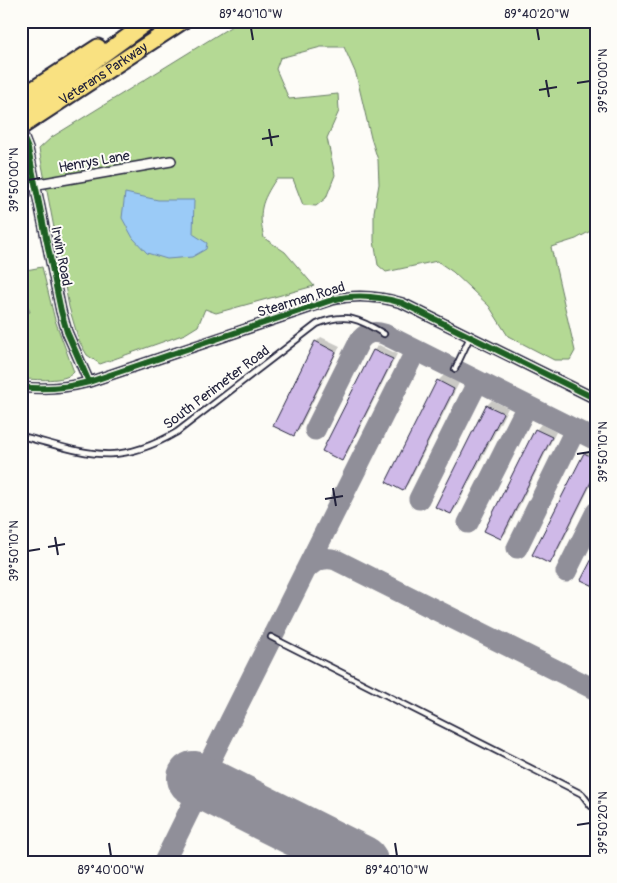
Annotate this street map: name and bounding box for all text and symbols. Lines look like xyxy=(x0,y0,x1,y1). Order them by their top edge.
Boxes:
text: 89°40'10"W xyxy=(219,7,283,22)
text: 89°40'20"W xyxy=(504,7,570,22)
street label: Veterans Parkway xyxy=(56,39,151,109)
text: 39°50'00"N xyxy=(596,49,611,113)
street label: Henrys Lane xyxy=(57,147,131,176)
text: 39°50'00"N xyxy=(7,148,22,212)
street label: Irwin Road xyxy=(47,225,76,288)
street label: Stearman Road xyxy=(255,278,347,321)
street label: South Perimeter Road xyxy=(160,342,273,433)
text: 39°50'10"N xyxy=(596,421,611,483)
text: 39°50'10"N xyxy=(7,520,22,582)
text: 39°50'20"N xyxy=(596,791,611,855)
text: 89°40'00"W xyxy=(78,863,144,878)
text: 89°40'10"W xyxy=(365,863,429,878)

